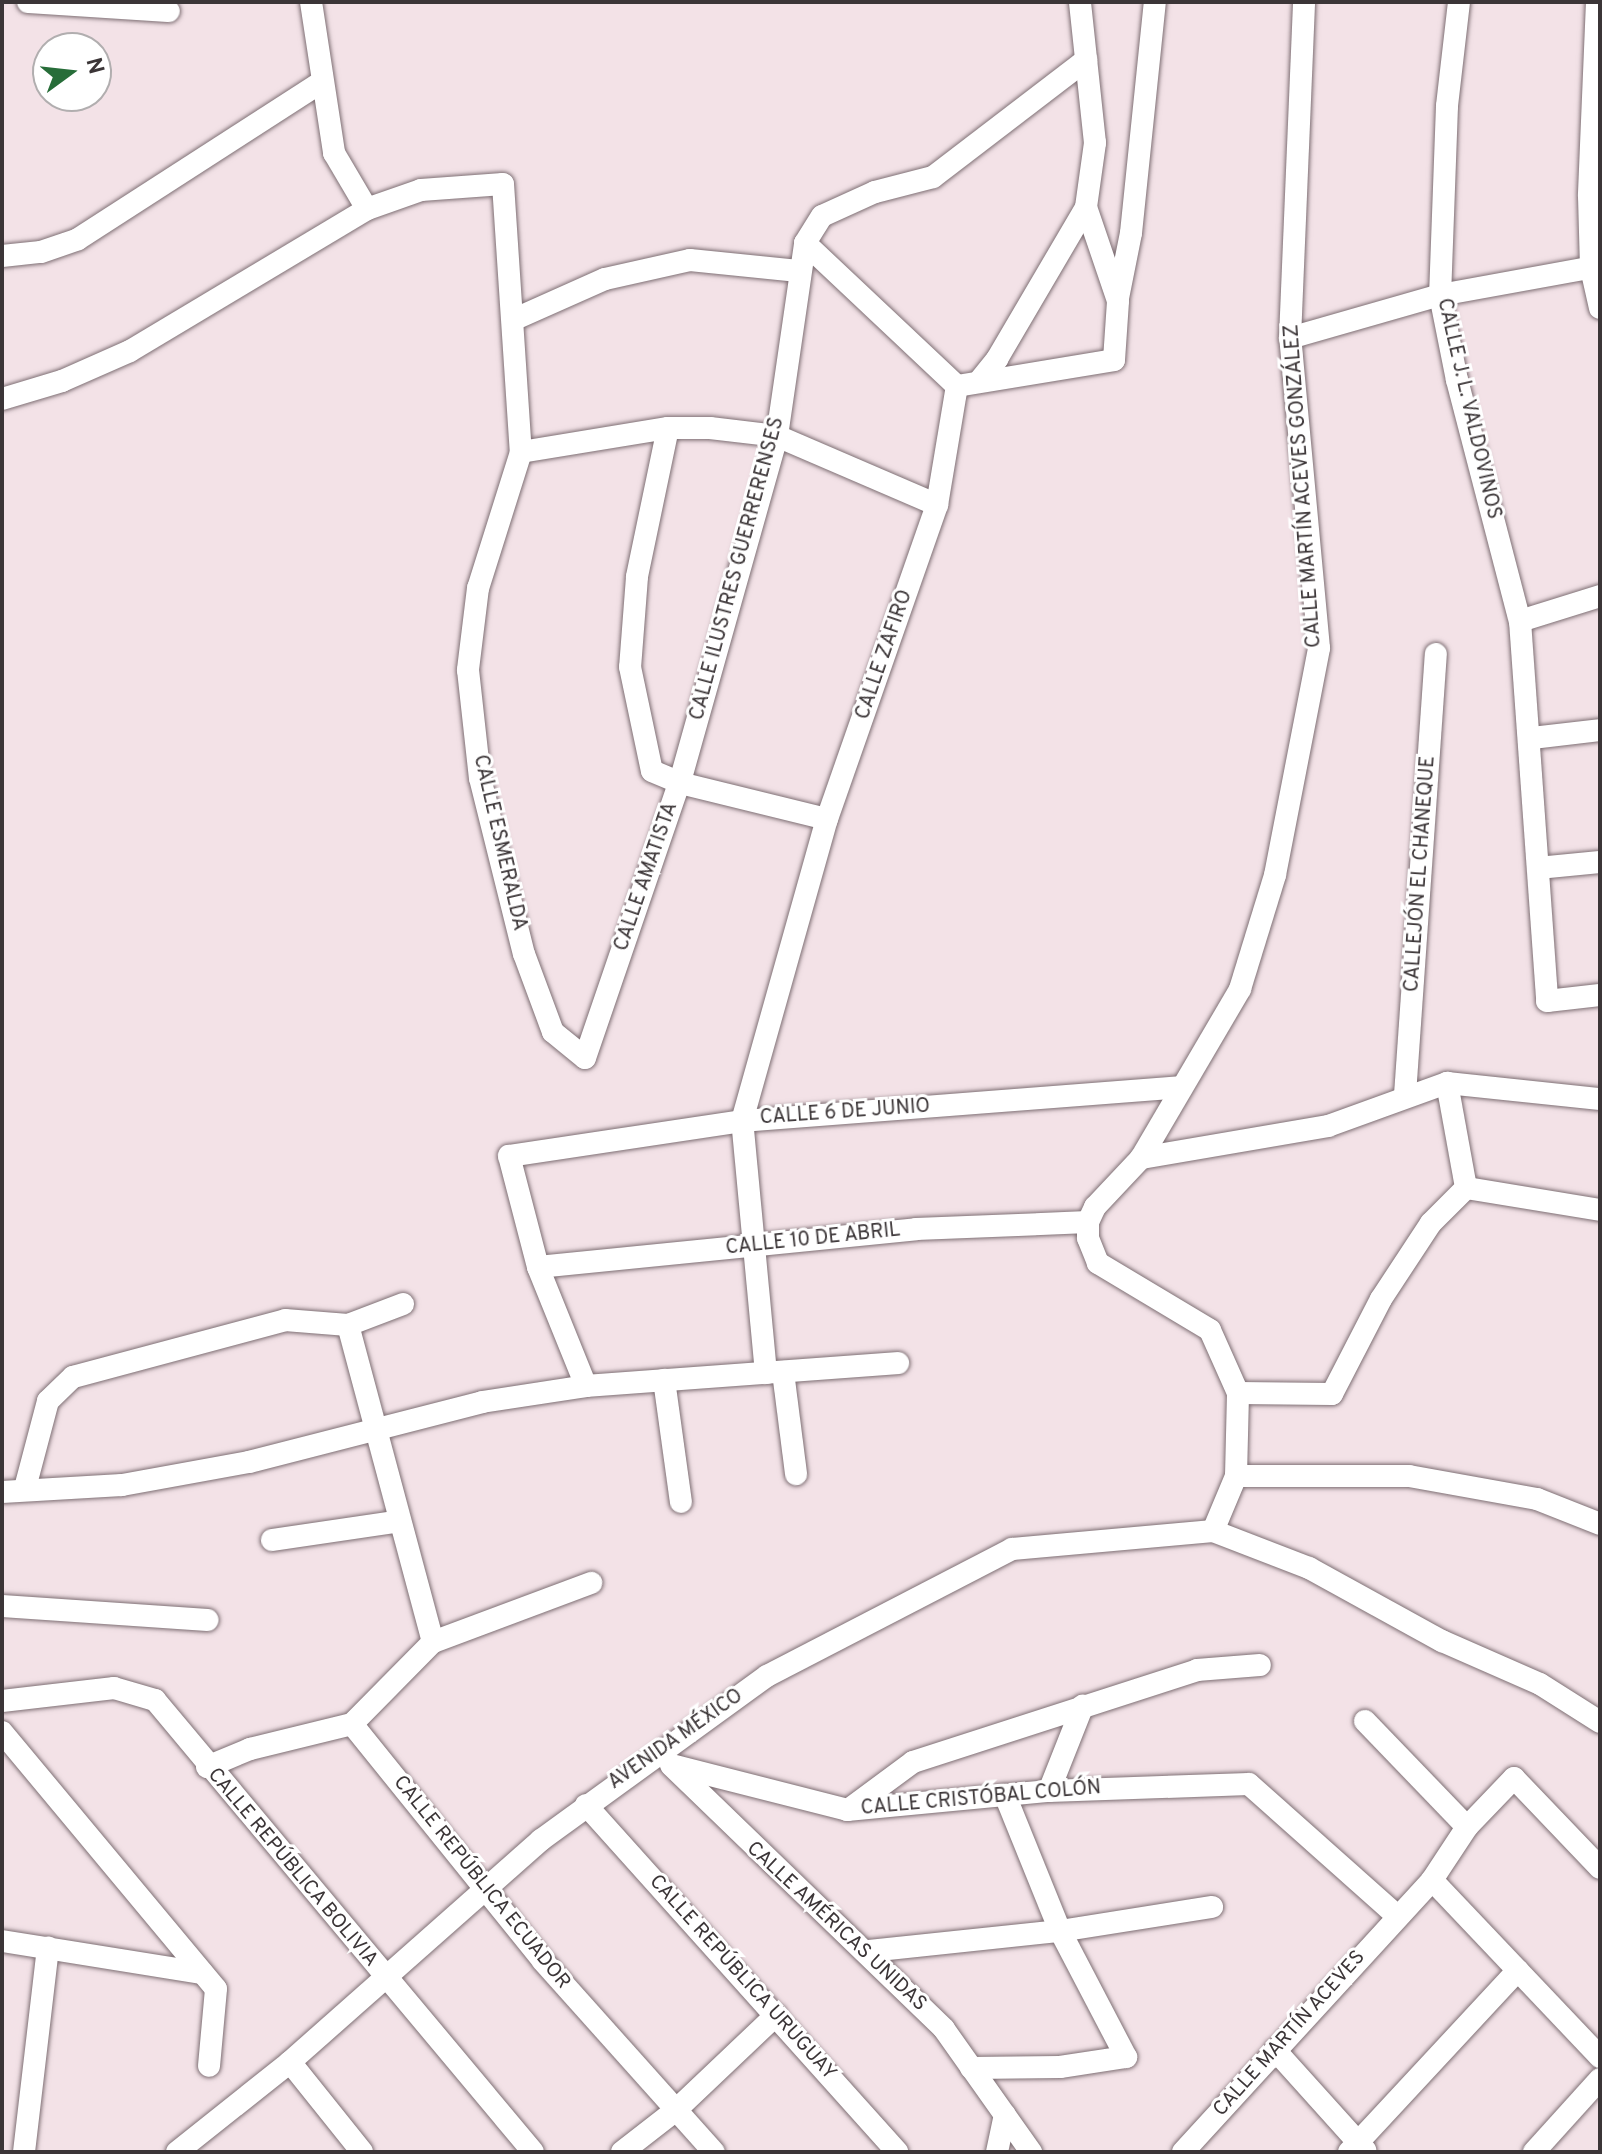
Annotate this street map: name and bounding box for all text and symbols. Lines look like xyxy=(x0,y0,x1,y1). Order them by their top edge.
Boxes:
north arrow xyxy=(32,32,112,112)
text: N xyxy=(79,55,109,77)
street label: CALLE J. L. VALDOVINOS xyxy=(1431,296,1505,522)
street label: CALLE MARTÍN ACEVES GONZÁLEZ xyxy=(1281,323,1327,649)
street label: CALLE ILUSTRES GUERRERENSES xyxy=(686,415,790,723)
street label: CALLE ZAFIRO xyxy=(852,587,918,723)
street label: CALLE ESMERALDA xyxy=(467,753,531,933)
street label: CALLEJÓN EL CHANEQUE xyxy=(1401,755,1441,993)
street label: CALLE AMATISTA xyxy=(610,799,684,955)
street label: CALLE 6 DE JUNIO xyxy=(759,1095,931,1131)
street label: CALLE 10 DE ABRIL xyxy=(724,1219,902,1261)
street label: AVENIDA MÉXICO xyxy=(604,1684,748,1796)
street label: CALLE REPÚBLICA BOLIVIA xyxy=(201,1763,383,1973)
street label: CALLE REPÚBLICA ECUADOR xyxy=(387,1771,575,1995)
street label: CALLE CRISTÓBAL COLÓN xyxy=(860,1777,1102,1821)
street label: CALLE AMÉRICAS UNIDAS xyxy=(741,1837,931,2017)
street label: CALLE REPÚBLICA URUGUAY xyxy=(643,1870,841,2086)
street label: CALLE MARTÍN ACEVES xyxy=(1209,1946,1371,2122)

